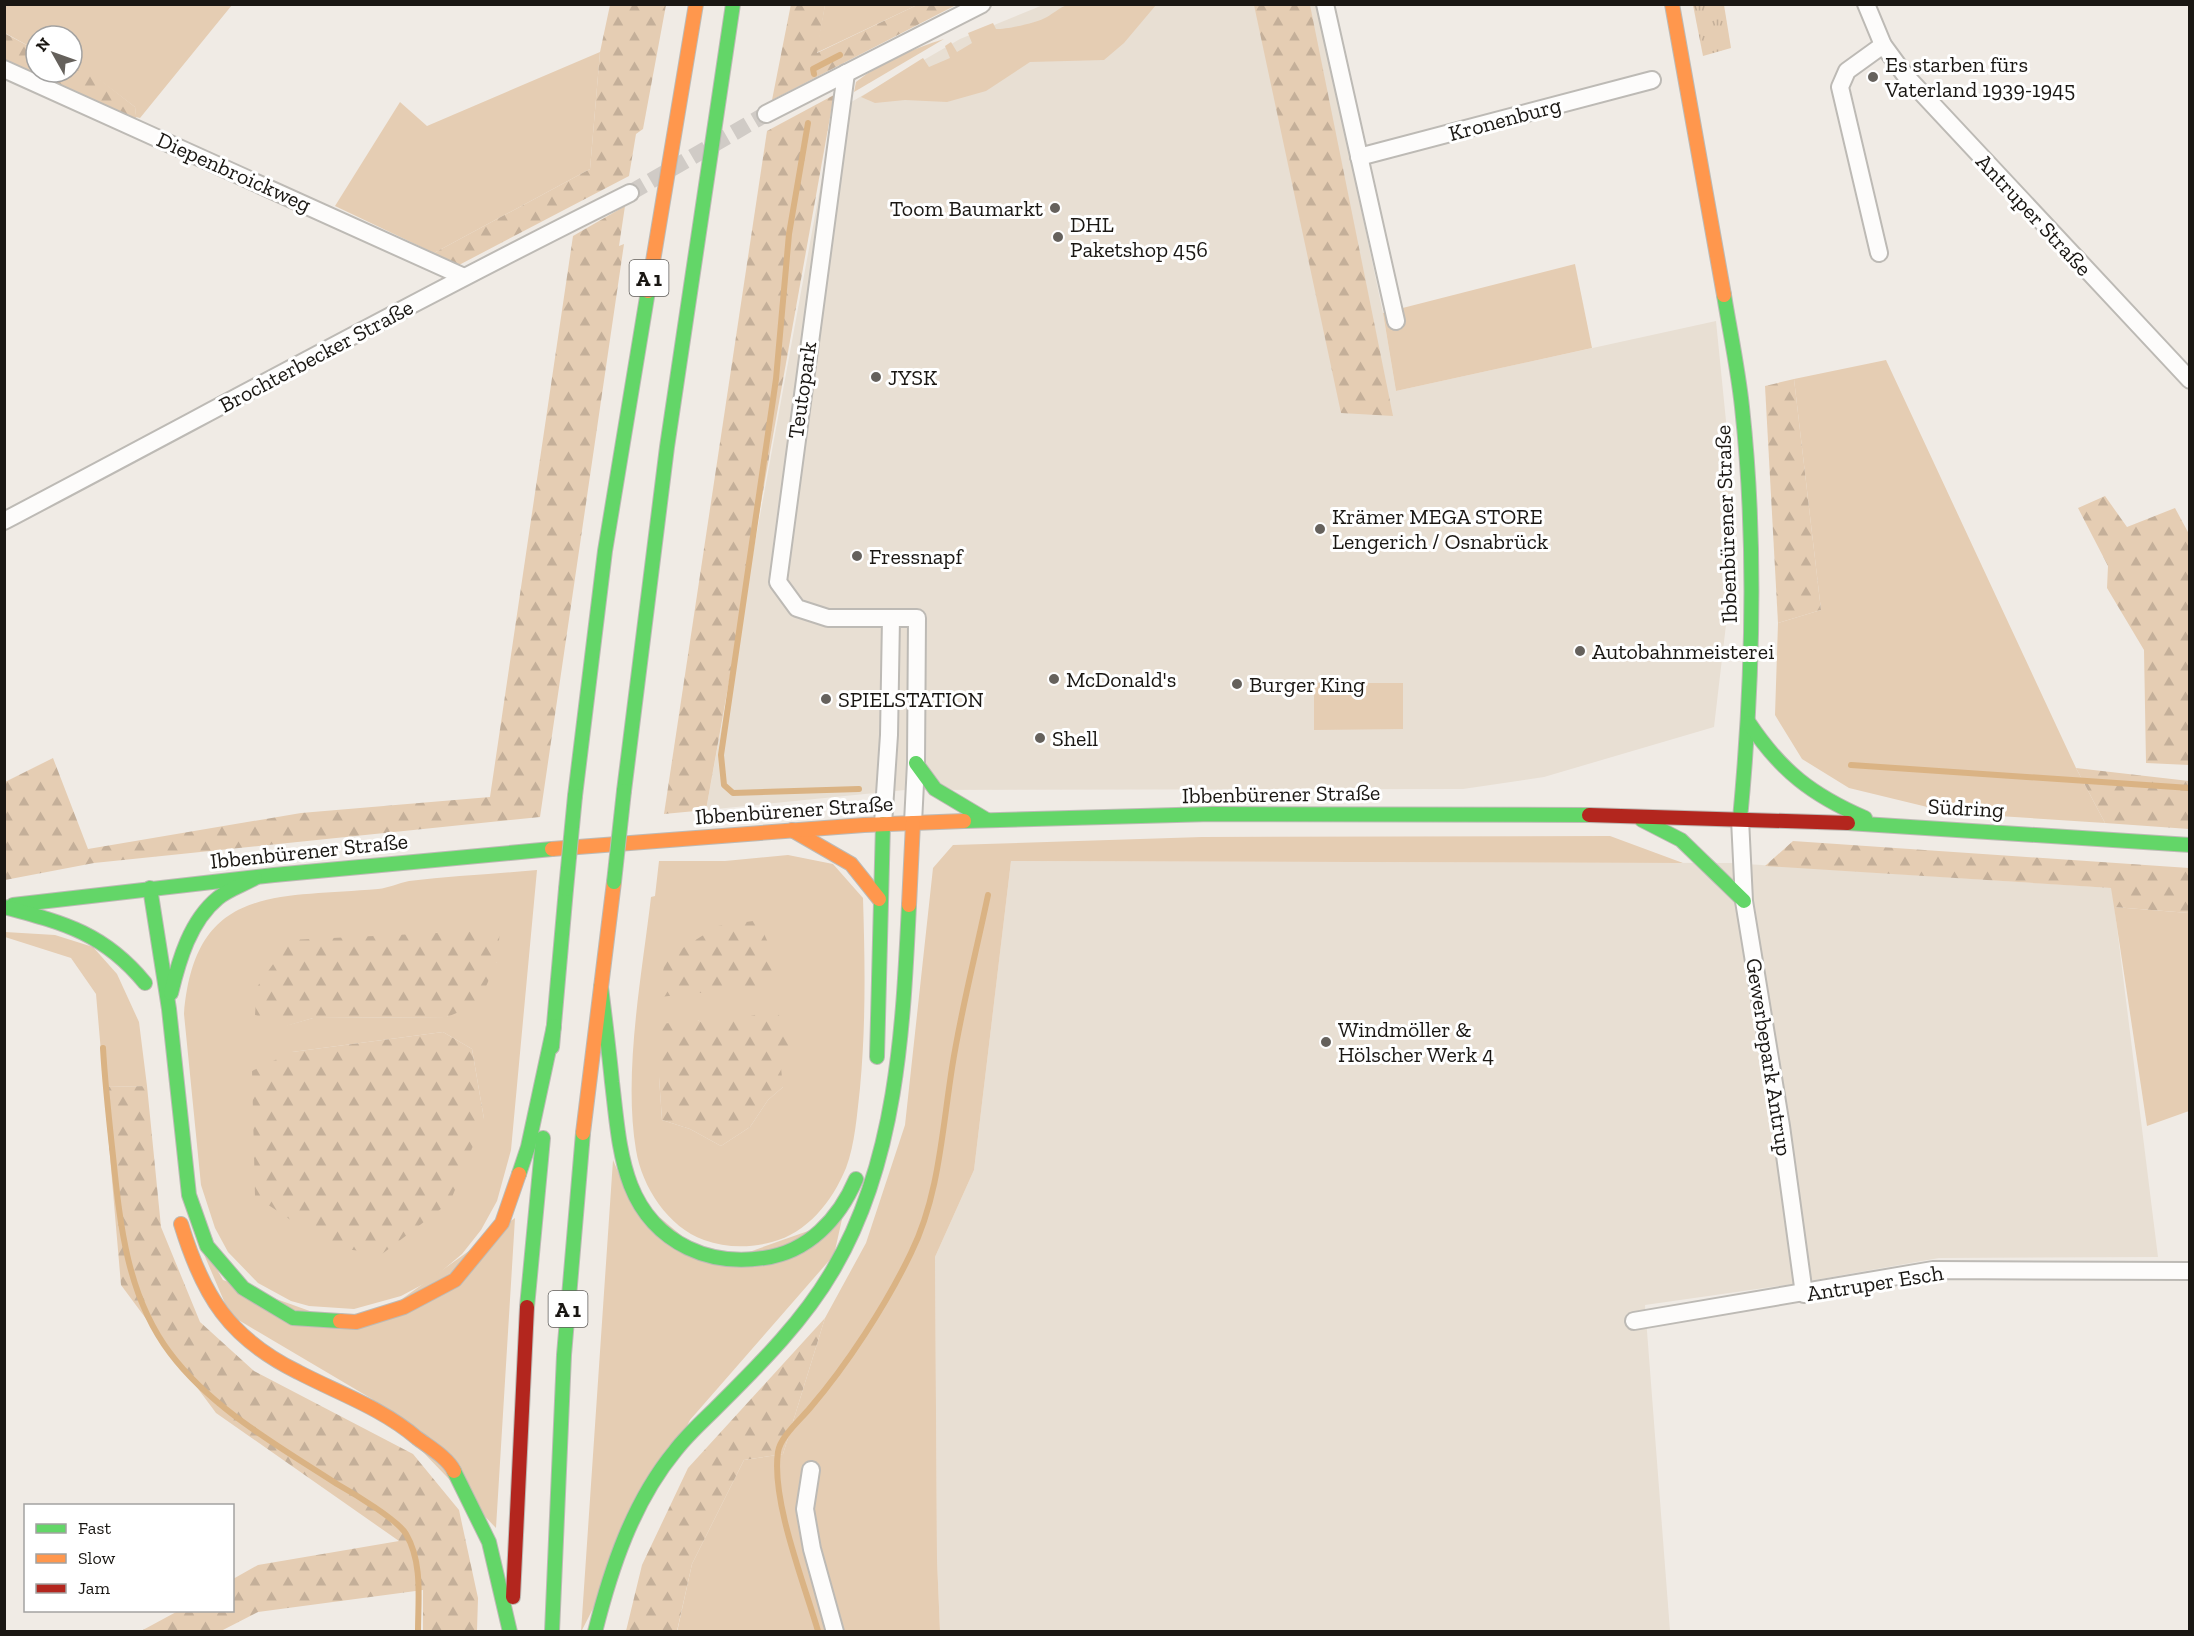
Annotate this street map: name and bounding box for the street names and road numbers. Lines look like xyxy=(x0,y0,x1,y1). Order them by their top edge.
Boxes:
street label: Kronenburg xyxy=(1446,91,1564,147)
street label: Diepenbroickweg xyxy=(153,126,315,218)
street label: Antruper Straße xyxy=(1970,148,2098,282)
road number: A 1 xyxy=(630,260,668,296)
street label: Brochterbecker Straße xyxy=(214,293,418,419)
street label: Teutopark xyxy=(782,339,822,440)
street label: Ibbenbürener Straße xyxy=(1709,424,1743,624)
street label: Ibbenbürener Straße xyxy=(1182,779,1380,809)
street label: Ibbenbürener Straße xyxy=(694,790,894,830)
street label: Südring xyxy=(1927,793,2005,823)
street label: Ibbenbürener Straße xyxy=(209,827,409,875)
street label: Gewerbepark Antrup xyxy=(1740,956,1798,1158)
street label: Antruper Esch xyxy=(1805,1259,1946,1307)
road number: A 1 xyxy=(548,1291,588,1327)

